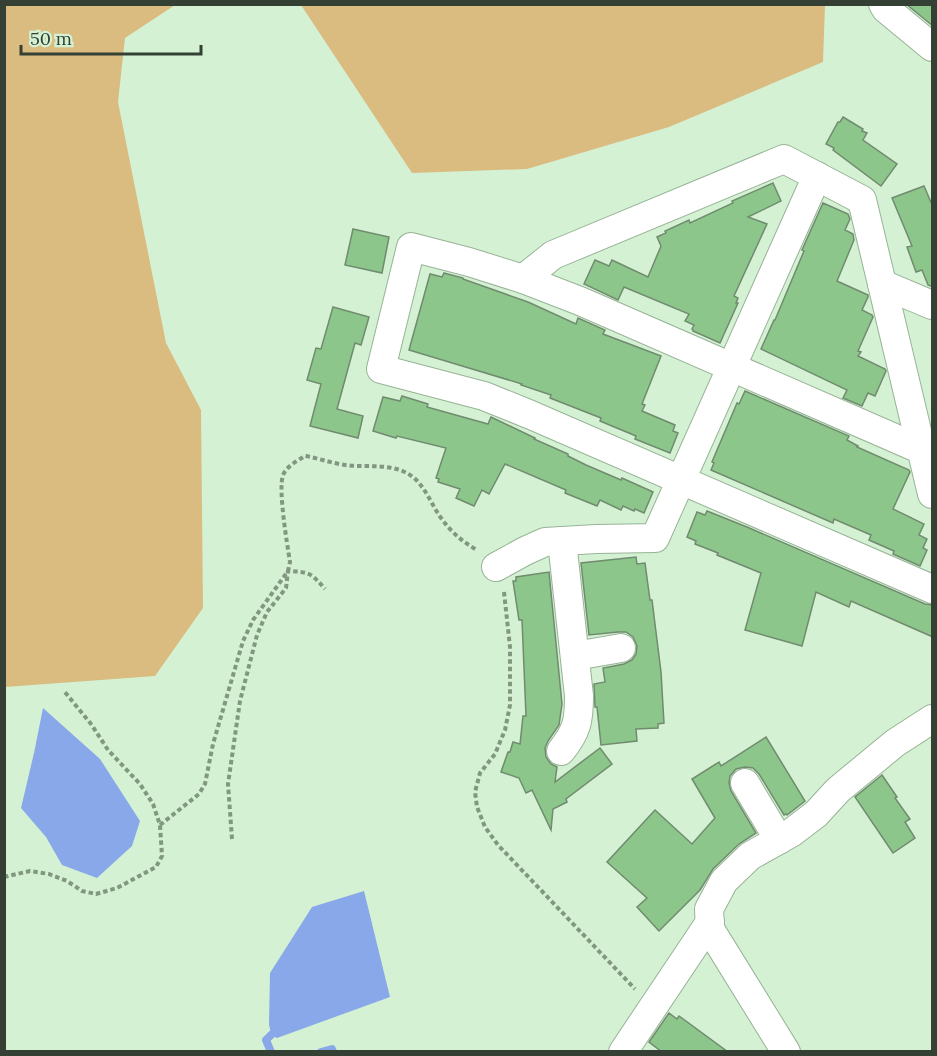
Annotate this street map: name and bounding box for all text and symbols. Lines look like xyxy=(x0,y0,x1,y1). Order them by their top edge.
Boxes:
scale bar xyxy=(21,18,201,56)
text: 50 m xyxy=(30,27,72,50)

